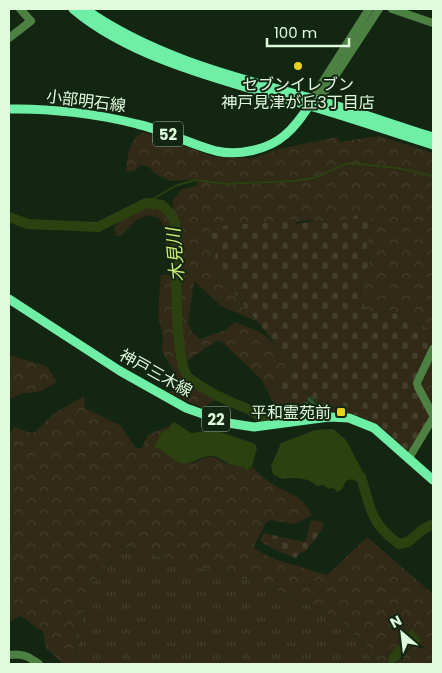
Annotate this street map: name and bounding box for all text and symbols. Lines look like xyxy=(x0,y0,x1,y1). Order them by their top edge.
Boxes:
scale bar xyxy=(267,15,350,47)
text: 100 m xyxy=(274,22,317,43)
marker: セブンイレブン 神戸見津が丘3丁目店 xyxy=(292,60,304,72)
place label: セブンイレブン 神戸見津が丘3丁目店 xyxy=(221,73,375,114)
street label: 小部明石線 xyxy=(45,85,127,117)
road number: 52 xyxy=(153,122,183,146)
water label: 木見川 xyxy=(160,225,190,283)
street label: 神戸三木線 xyxy=(115,344,197,402)
place label: 平和霊苑前 xyxy=(251,401,331,424)
road number: 22 xyxy=(202,406,230,432)
marker: 平和霊苑前 xyxy=(335,406,347,418)
north arrow xyxy=(377,608,427,658)
text: N xyxy=(387,610,405,633)

